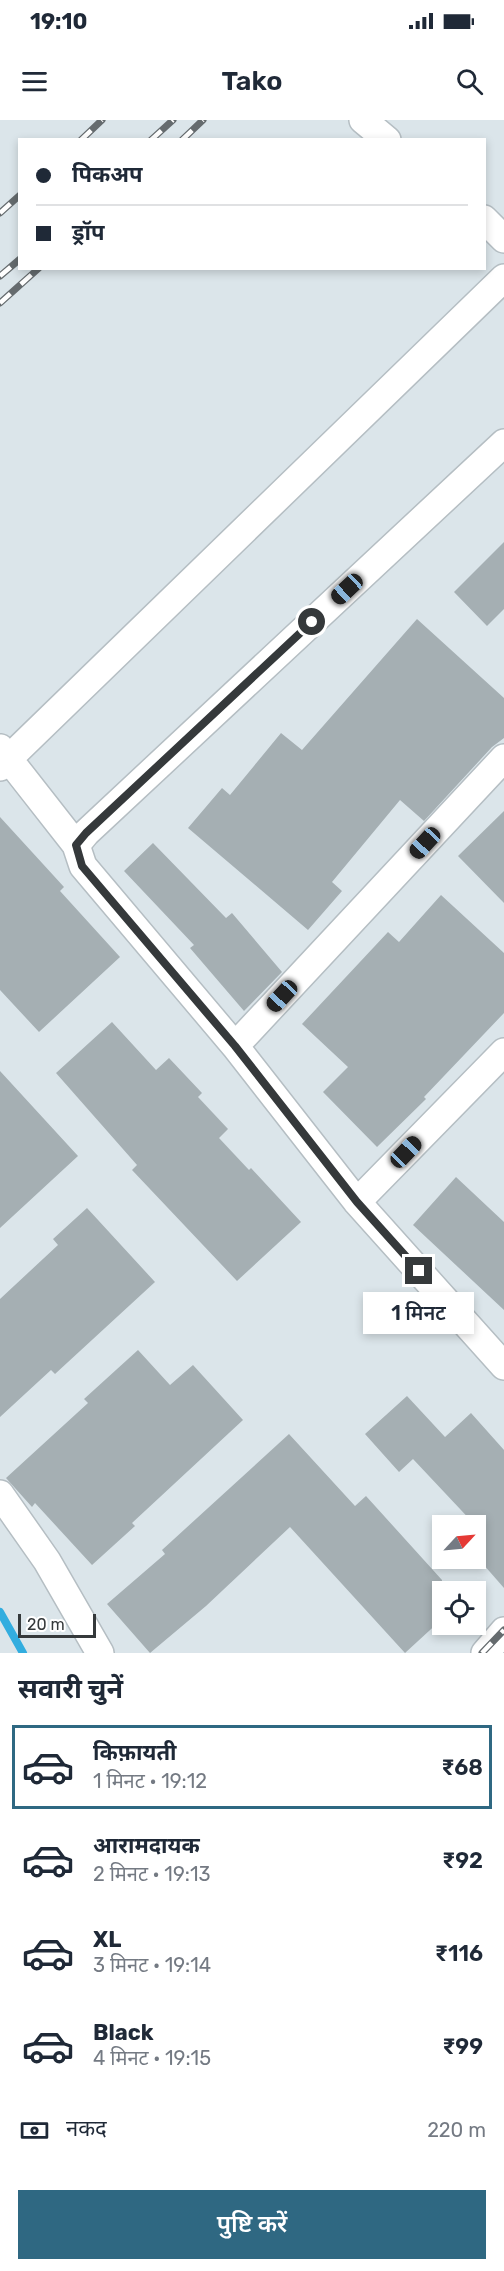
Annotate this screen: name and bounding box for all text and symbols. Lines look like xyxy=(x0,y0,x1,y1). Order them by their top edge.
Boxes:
text: 19:10 xyxy=(30,8,87,35)
icon: menu xyxy=(18,65,51,98)
text: Tako xyxy=(222,65,282,97)
icon: search xyxy=(453,65,486,98)
text: पिकअप xyxy=(72,161,143,188)
text: ड्रॉप xyxy=(72,219,105,246)
car xyxy=(328,570,366,608)
route start xyxy=(298,608,325,635)
car xyxy=(406,824,444,862)
car xyxy=(263,977,301,1015)
car xyxy=(387,1133,425,1171)
route end xyxy=(405,1257,432,1284)
callout: 1 मिनट xyxy=(364,1292,474,1334)
text: 1 मिनट xyxy=(391,1301,446,1325)
north arrow xyxy=(432,1515,486,1569)
map controls xyxy=(432,1515,486,1635)
button: locate xyxy=(432,1581,486,1635)
scale bar xyxy=(18,1611,96,1638)
text: 20 m xyxy=(27,1615,65,1634)
text: सवारी चुनें xyxy=(18,1673,123,1705)
text: किफ़ायती xyxy=(93,1739,177,1766)
icon: car xyxy=(21,1740,75,1794)
text: ₹68 xyxy=(441,1754,483,1781)
text: 1 मिनट · 19:12 xyxy=(93,1769,207,1793)
text: आरामदायक xyxy=(93,1832,200,1859)
icon: car xyxy=(21,1833,75,1887)
text: ₹92 xyxy=(442,1847,483,1874)
text: 2 मिनट · 19:13 xyxy=(93,1862,210,1886)
icon: car xyxy=(21,1926,75,1980)
text: XL xyxy=(93,1926,121,1953)
text: ₹116 xyxy=(435,1940,483,1967)
text: 3 मिनट · 19:14 xyxy=(93,1953,211,1977)
icon: car xyxy=(21,2019,75,2073)
text: Black xyxy=(93,2019,154,2046)
text: ₹99 xyxy=(442,2033,483,2060)
text: 4 मिनट · 19:15 xyxy=(93,2046,211,2070)
icon: cash xyxy=(18,2114,51,2147)
text: नकद xyxy=(66,2115,107,2142)
text: 220 m xyxy=(427,2118,486,2142)
button: पुष्टि करें xyxy=(18,2190,486,2259)

